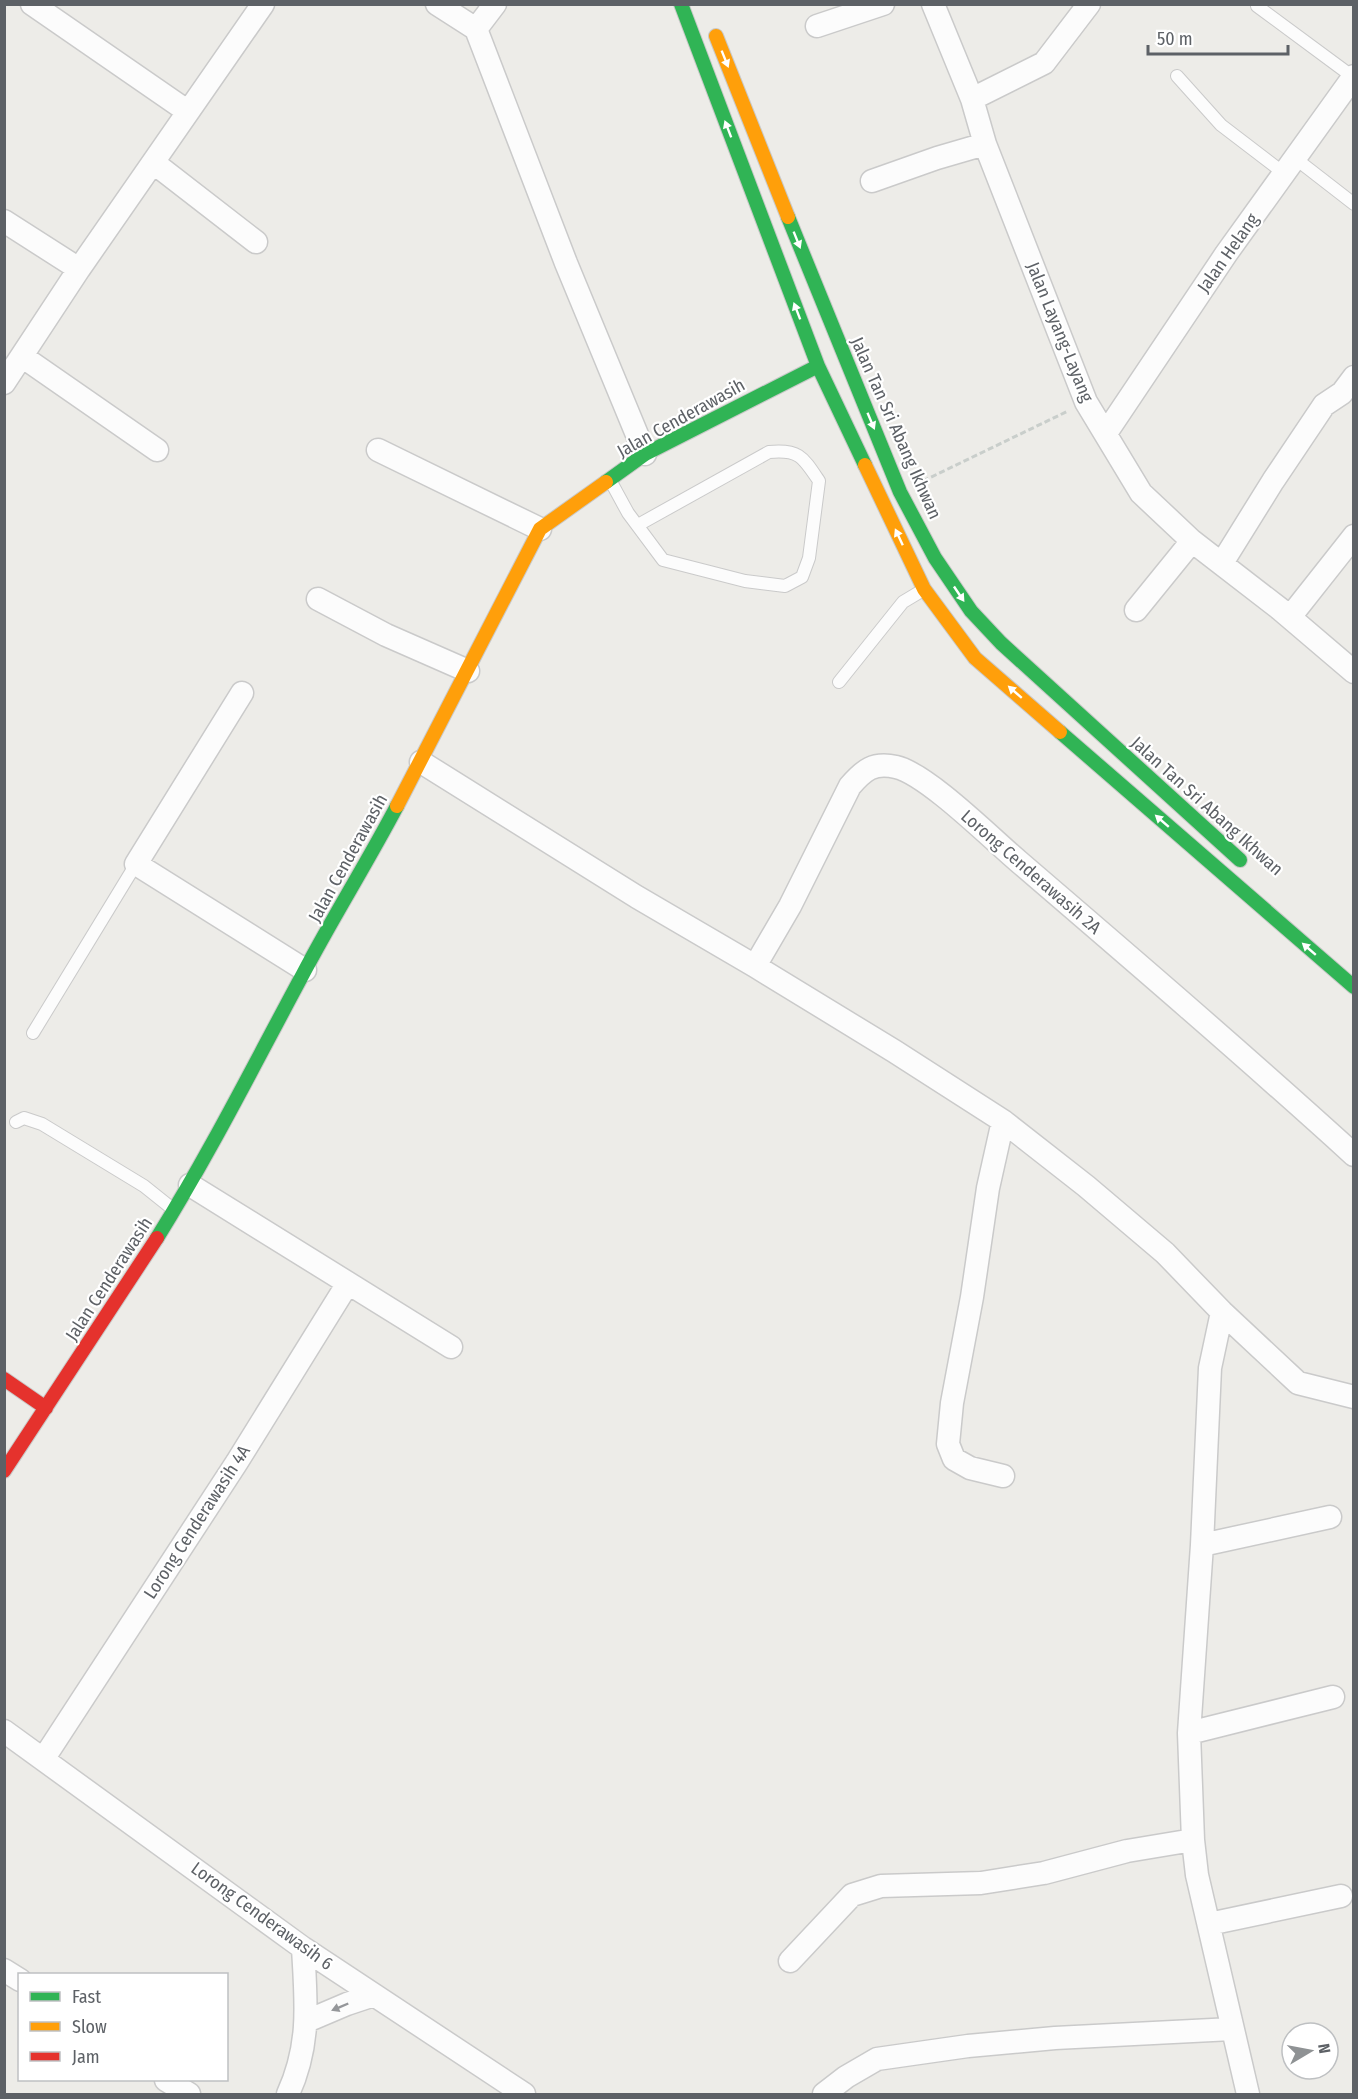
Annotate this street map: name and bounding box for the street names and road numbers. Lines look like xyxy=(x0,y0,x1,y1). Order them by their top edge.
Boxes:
street label: Jalan Helang xyxy=(1193,209,1264,297)
street label: Jalan Layang-Layang xyxy=(1022,259,1098,406)
street label: Jalan Tan Sri Abang Ikhwan xyxy=(846,334,946,522)
street label: Jalan Cenderawasih xyxy=(613,374,749,462)
street label: Jalan Tan Sri Abang Ikhwan xyxy=(1126,732,1288,880)
street label: Jalan Cenderawasih xyxy=(304,790,392,926)
street label: Lorong Cenderawasih 2A xyxy=(957,805,1106,939)
street label: Jalan Cenderawasih xyxy=(61,1213,157,1345)
street label: Lorong Cenderawasih 4A xyxy=(139,1441,255,1603)
street label: Lorong Cenderawasih 6 xyxy=(187,1857,337,1975)

